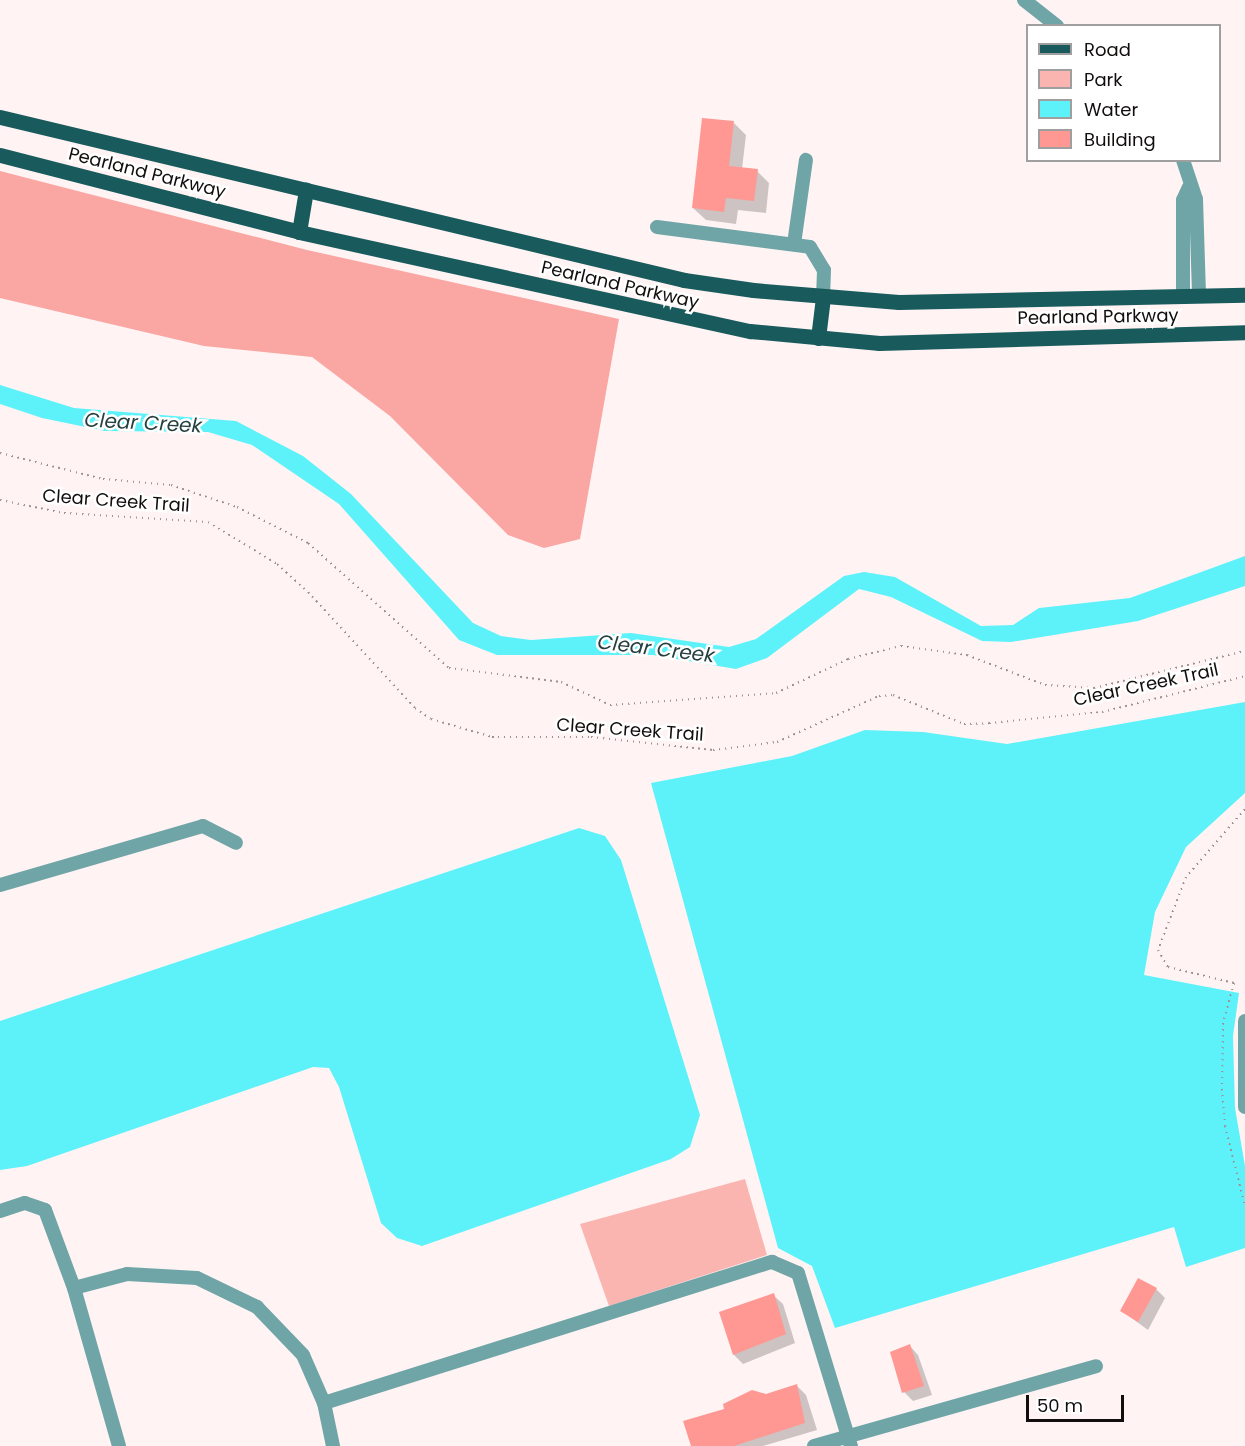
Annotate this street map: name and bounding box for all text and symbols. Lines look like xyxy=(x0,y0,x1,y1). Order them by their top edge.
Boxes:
legend xyxy=(1026,24,1221,162)
text: Road xyxy=(1084,37,1131,62)
text: Park xyxy=(1084,67,1123,92)
text: Water xyxy=(1084,97,1138,122)
text: Building xyxy=(1084,127,1156,152)
street label: Pearland Parkway xyxy=(66,143,228,203)
street label: Pearland Parkway xyxy=(539,256,701,314)
street label: Pearland Parkway xyxy=(1017,305,1179,329)
water label: Clear Creek xyxy=(84,408,202,438)
street label: Clear Creek Trail xyxy=(42,485,190,517)
water label: Clear Creek xyxy=(596,630,716,668)
street label: Clear Creek Trail xyxy=(1072,659,1220,711)
street label: Clear Creek Trail xyxy=(556,714,704,746)
scale bar xyxy=(1029,1383,1126,1421)
text: 50 m xyxy=(1037,1393,1083,1418)

